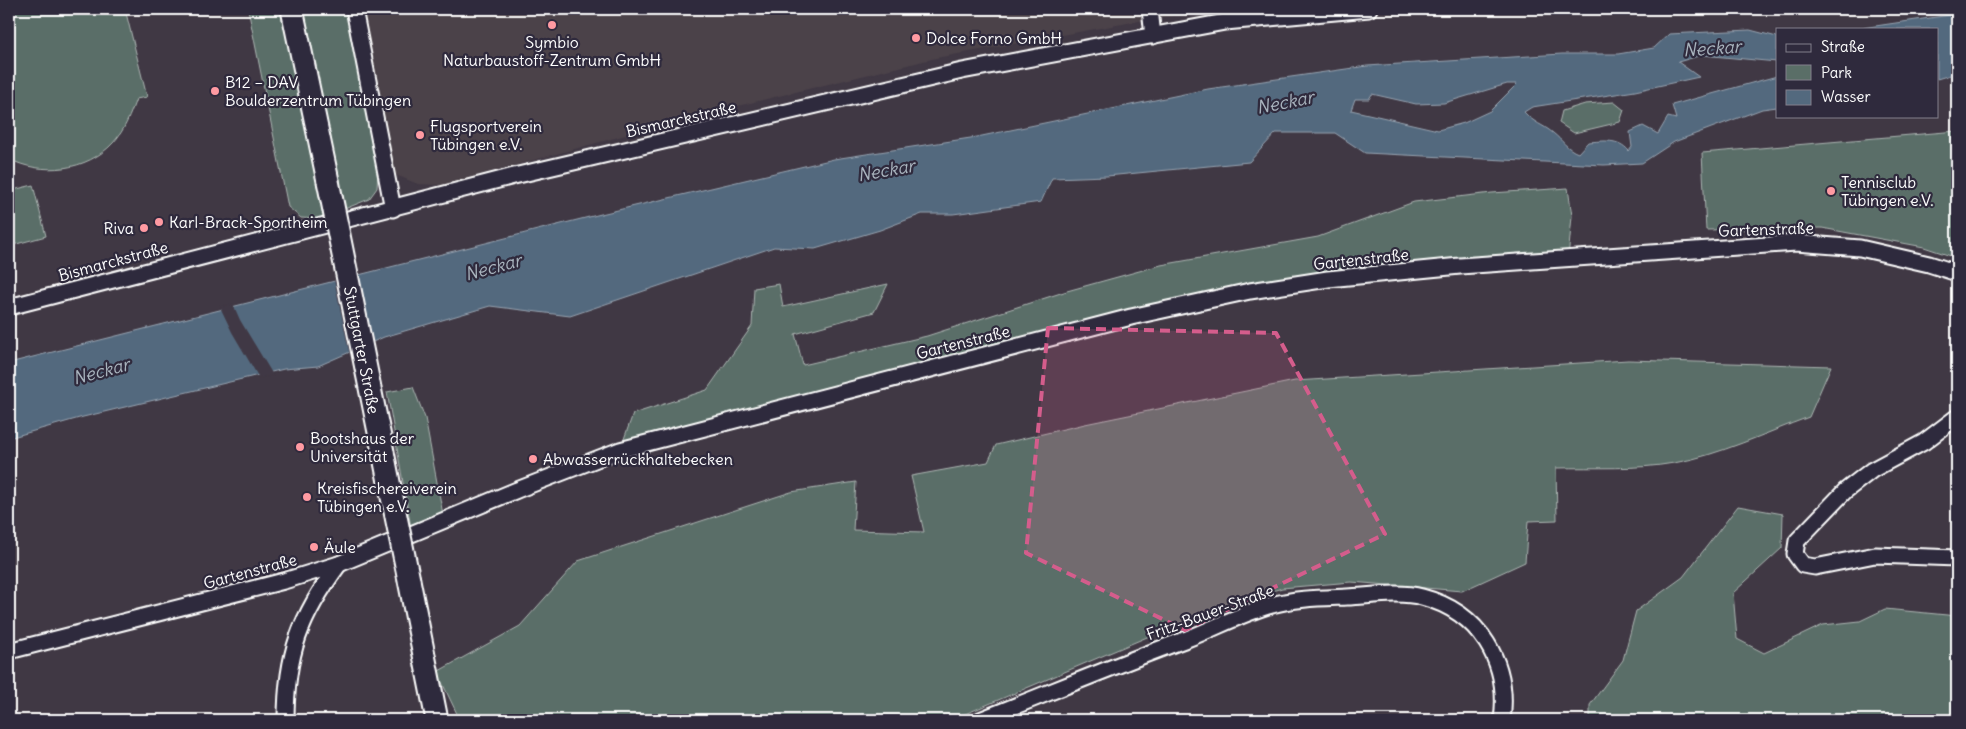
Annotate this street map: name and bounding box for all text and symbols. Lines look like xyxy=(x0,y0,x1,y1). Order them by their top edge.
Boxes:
marker: Symbio Naturbaustoff-Zentrum GmbH xyxy=(546,19,558,31)
place label: Dolce Forno GmbH xyxy=(926,28,1062,48)
legend xyxy=(1776,28,1938,118)
place label: Symbio Naturbaustoff-Zentrum GmbH xyxy=(443,32,661,70)
marker: Dolce Forno GmbH xyxy=(910,32,922,44)
water label: Neckar xyxy=(1682,34,1744,61)
text: Straße xyxy=(1821,37,1865,56)
text: Park xyxy=(1821,63,1852,82)
place label: B12 – DAV Boulderzentrum Tübingen xyxy=(225,72,411,110)
marker: B12 – DAV Boulderzentrum Tübingen xyxy=(209,85,221,97)
water label: Neckar xyxy=(1254,85,1318,119)
text: Wasser xyxy=(1821,87,1871,106)
street label: Bismarckstraße xyxy=(624,97,738,141)
place label: Flugsportverein Tübingen e.V. xyxy=(430,116,542,154)
marker: Flugsportverein Tübingen e.V. xyxy=(414,129,426,141)
water label: Neckar xyxy=(856,153,919,186)
place label: Tennisclub Tübingen e.V. xyxy=(1841,172,1934,210)
marker: Tennisclub Tübingen e.V. xyxy=(1825,185,1837,197)
place label: Karl-Brack-Sportheim xyxy=(169,212,328,232)
marker: Karl-Brack-Sportheim xyxy=(153,216,165,228)
street label: Gartenstraße xyxy=(1718,217,1814,241)
place label: Riva xyxy=(103,218,134,238)
marker: Riva xyxy=(138,222,150,234)
street label: Bismarckstraße xyxy=(56,237,170,285)
street label: Gartenstraße xyxy=(1312,244,1410,274)
water label: Neckar xyxy=(462,248,526,286)
street label: Stuttgarter Straße xyxy=(340,284,384,416)
street label: Gartenstraße xyxy=(914,321,1012,363)
water label: Neckar xyxy=(70,352,134,390)
place label: Bootshaus der Universität xyxy=(310,428,415,466)
marker: Bootshaus der Universität xyxy=(294,441,306,453)
place label: Abwasserrückhaltebecken xyxy=(543,449,733,469)
marker: Abwasserrückhaltebecken xyxy=(527,453,539,465)
place label: Kreisfischereiverein Tübingen e.V. xyxy=(317,478,457,516)
marker: Kreisfischereiverein Tübingen e.V. xyxy=(301,491,313,503)
place label: Äule xyxy=(324,537,356,557)
marker: Äule xyxy=(308,541,320,553)
street label: Gartenstraße xyxy=(201,549,299,593)
street label: Fritz-Bauer-Straße xyxy=(1144,580,1276,644)

